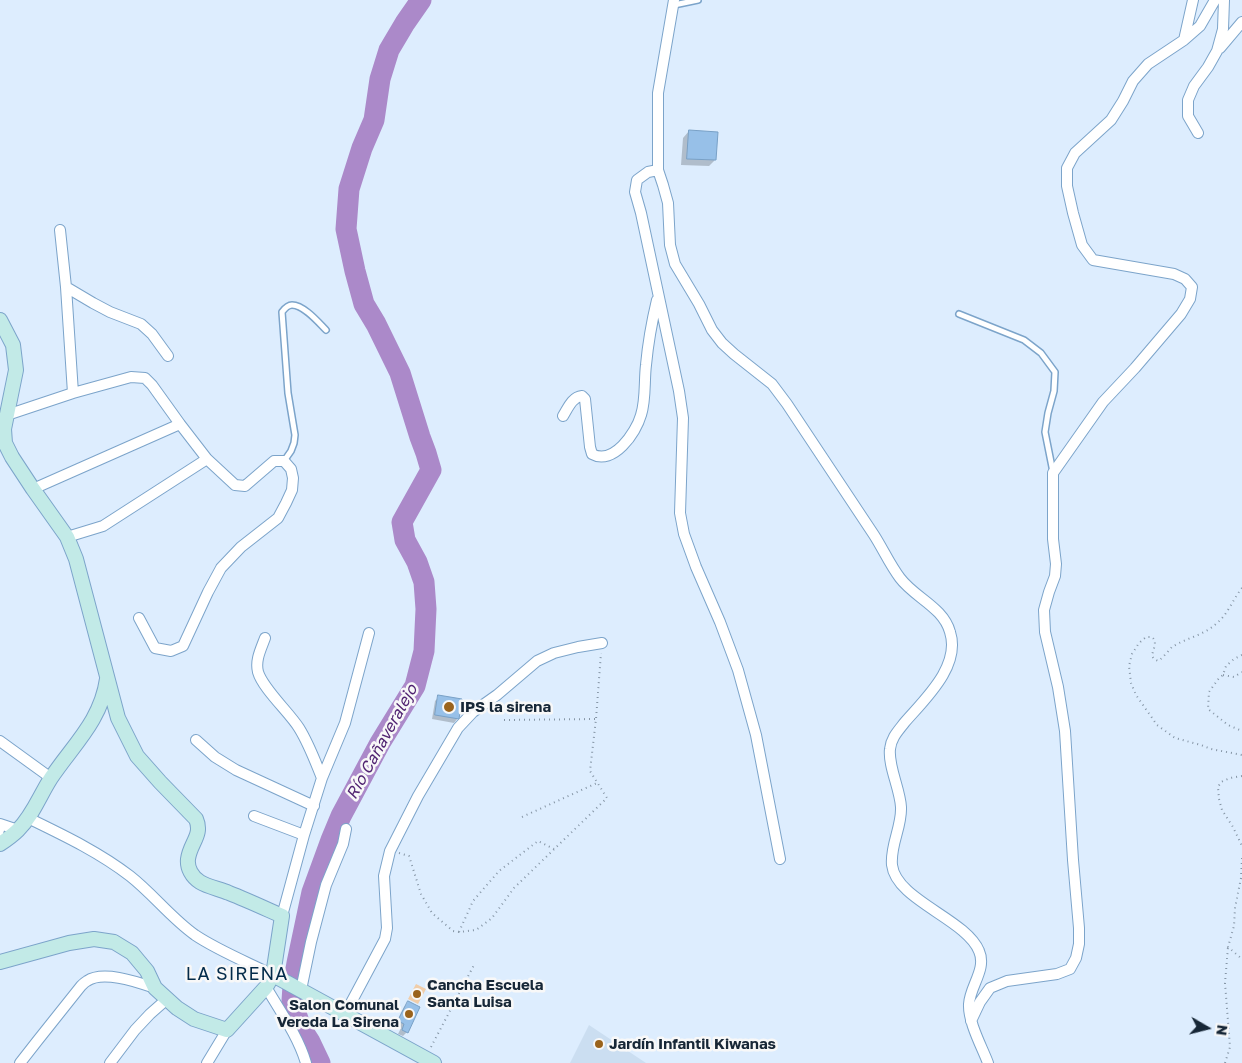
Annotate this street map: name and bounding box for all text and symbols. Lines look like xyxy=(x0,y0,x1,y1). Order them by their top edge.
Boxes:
water label: Río Cañaveralejo xyxy=(342,681,422,803)
place label: IPS la sirena xyxy=(460,698,551,716)
marker: IPS la sirena xyxy=(442,700,456,714)
district label: LA SIRENA xyxy=(185,963,289,985)
place label: Cancha Escuela Santa Luisa xyxy=(427,976,543,1011)
marker: Cancha Escuela Santa Luisa xyxy=(411,988,423,1000)
place label: Salon Comunal Vereda La Sirena xyxy=(277,996,399,1031)
north arrow xyxy=(1182,1003,1232,1053)
marker: Salon Comunal Vereda La Sirena xyxy=(403,1008,415,1020)
text: N xyxy=(1213,1024,1232,1037)
place label: Jardín Infantil Kiwanas xyxy=(609,1035,776,1053)
marker: Jardín Infantil Kiwanas xyxy=(593,1038,605,1050)

